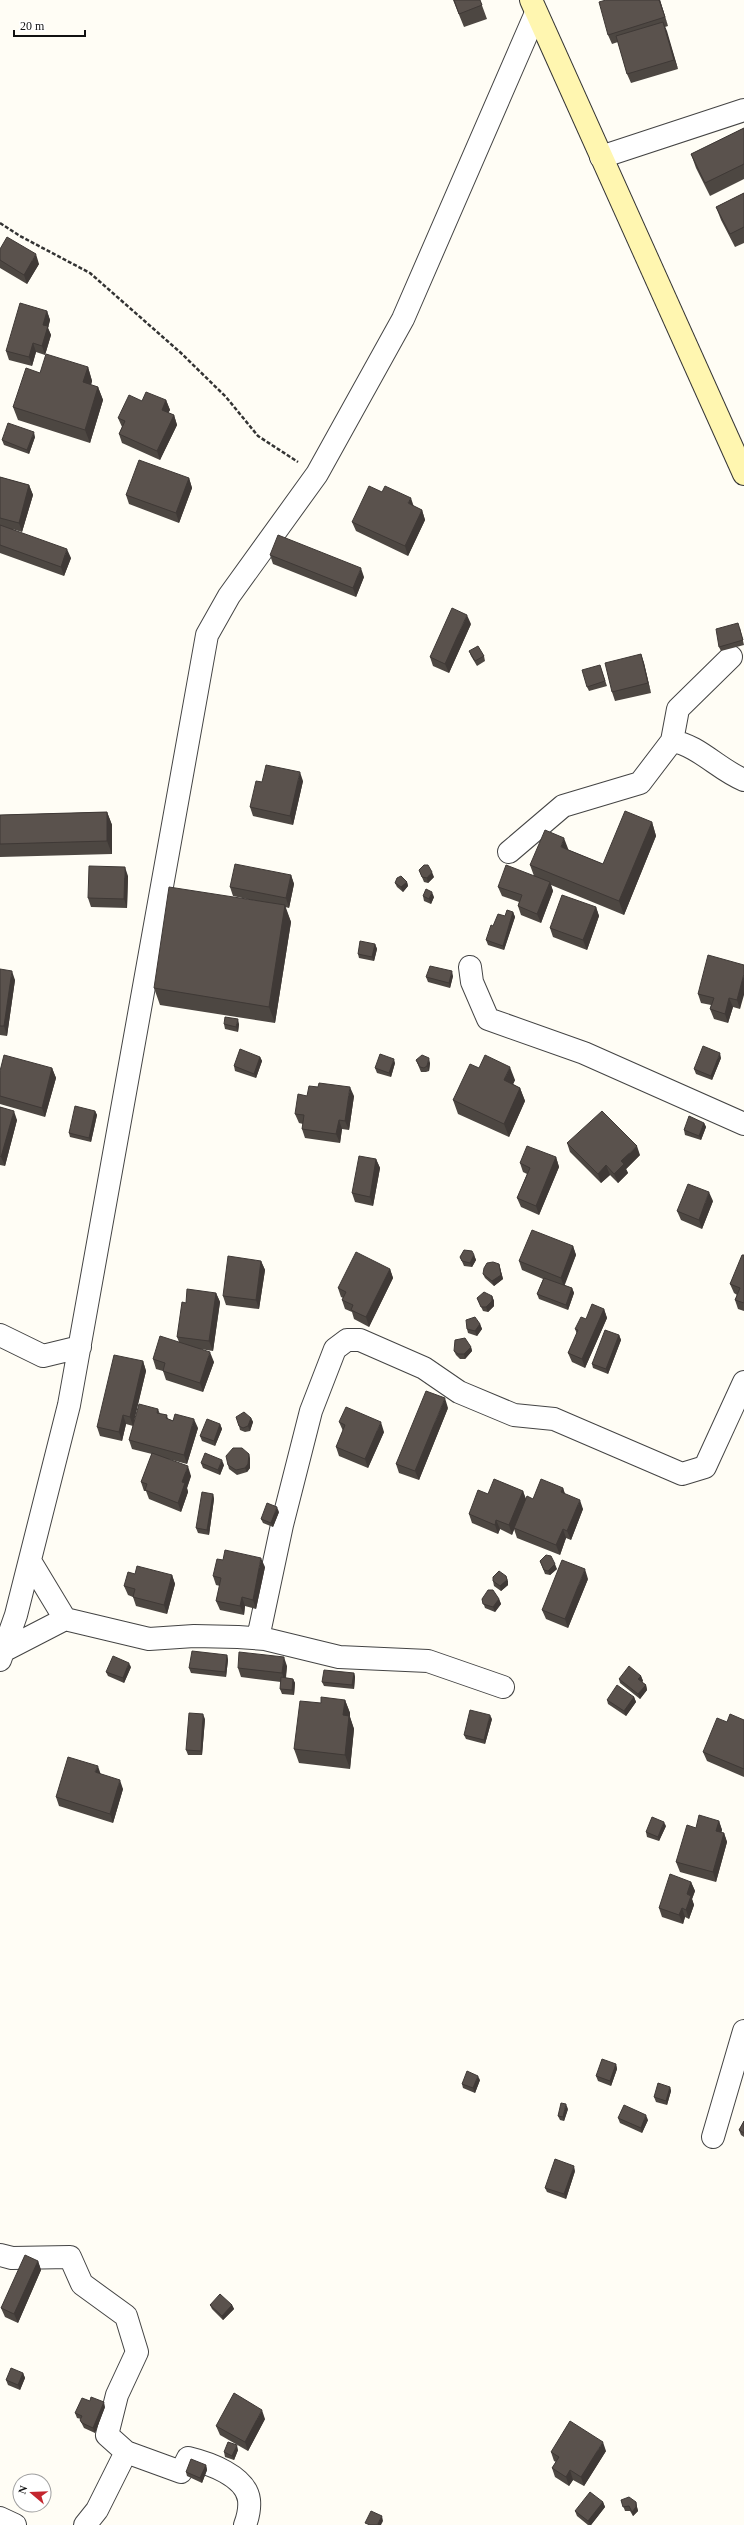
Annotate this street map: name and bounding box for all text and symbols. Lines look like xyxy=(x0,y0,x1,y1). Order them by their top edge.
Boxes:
scale bar xyxy=(14,12,85,38)
text: 20 m xyxy=(20,19,45,33)
north arrow xyxy=(12,2473,52,2513)
text: N xyxy=(16,2484,30,2495)

